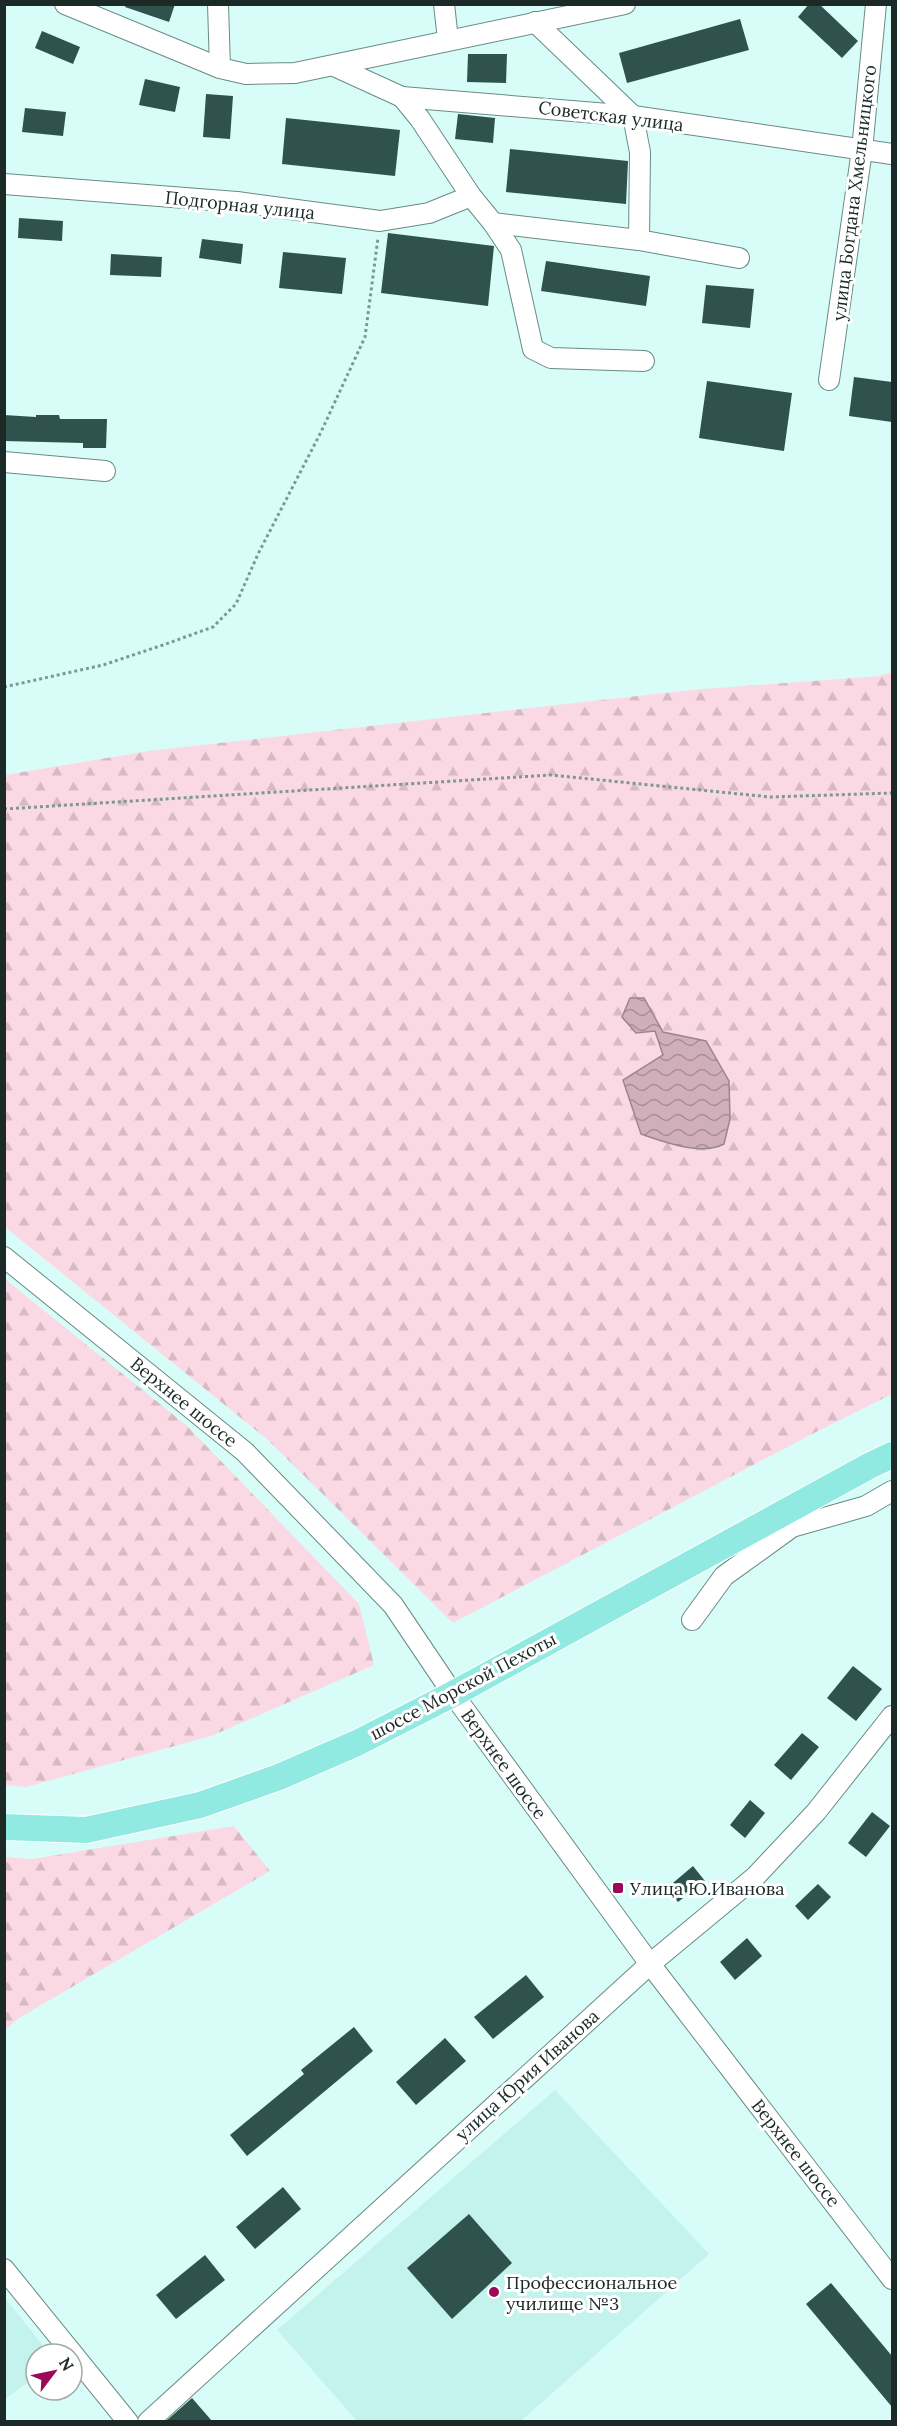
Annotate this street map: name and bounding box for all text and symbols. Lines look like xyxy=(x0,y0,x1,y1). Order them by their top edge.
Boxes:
street label: улица Богдана Хмельницкого xyxy=(827,64,881,322)
street label: Советская улица xyxy=(537,96,685,136)
street label: Подгорная улица xyxy=(164,186,316,224)
street label: Верхнее шоссе xyxy=(126,1352,242,1452)
street label: шоссе Морской Пехоты xyxy=(366,1627,560,1745)
street label: Верхнее шоссе xyxy=(456,1704,552,1824)
place label: Улица Ю.Иванова xyxy=(629,1877,785,1900)
marker: Улица Ю.Иванова xyxy=(611,1881,625,1895)
street label: улица Юрия Иванова xyxy=(450,2004,604,2146)
street label: Верхнее шоссе xyxy=(747,2094,845,2212)
place label: Профессиональное училище №3 xyxy=(506,2271,678,2315)
marker: Профессиональное училище №3 xyxy=(487,2285,501,2299)
north arrow xyxy=(24,2342,84,2402)
text: N xyxy=(55,2354,78,2375)

